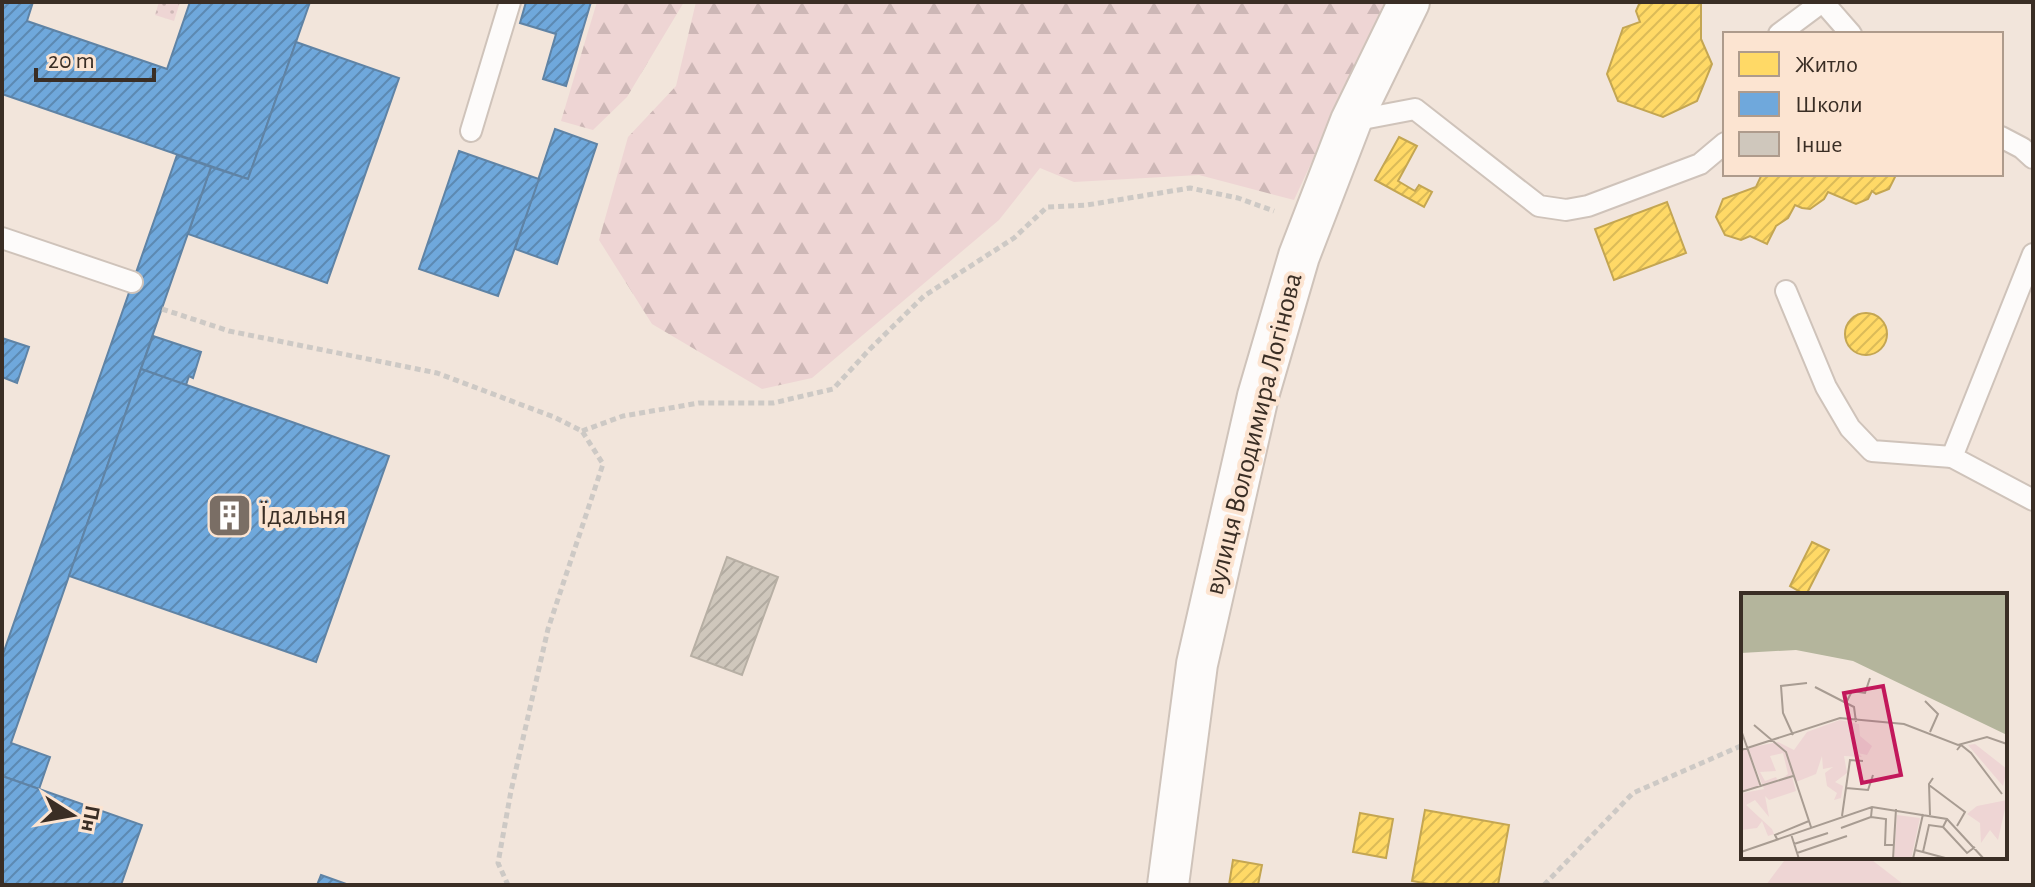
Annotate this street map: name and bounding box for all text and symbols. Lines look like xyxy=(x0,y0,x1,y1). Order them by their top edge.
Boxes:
scale bar xyxy=(36,32,154,82)
legend xyxy=(1723,32,2003,176)
text: 20 m xyxy=(48,49,95,73)
text: Житло xyxy=(1795,53,1858,77)
text: Школи xyxy=(1795,93,1863,117)
text: Інше xyxy=(1795,133,1842,157)
street label: вулиця Володимира Логінова xyxy=(1200,270,1308,598)
building icon: Їдальня xyxy=(205,492,253,540)
place label: Їдальня xyxy=(260,500,347,530)
inset map xyxy=(1741,593,2007,859)
north arrow xyxy=(32,775,112,855)
text: Пн xyxy=(77,803,104,834)

